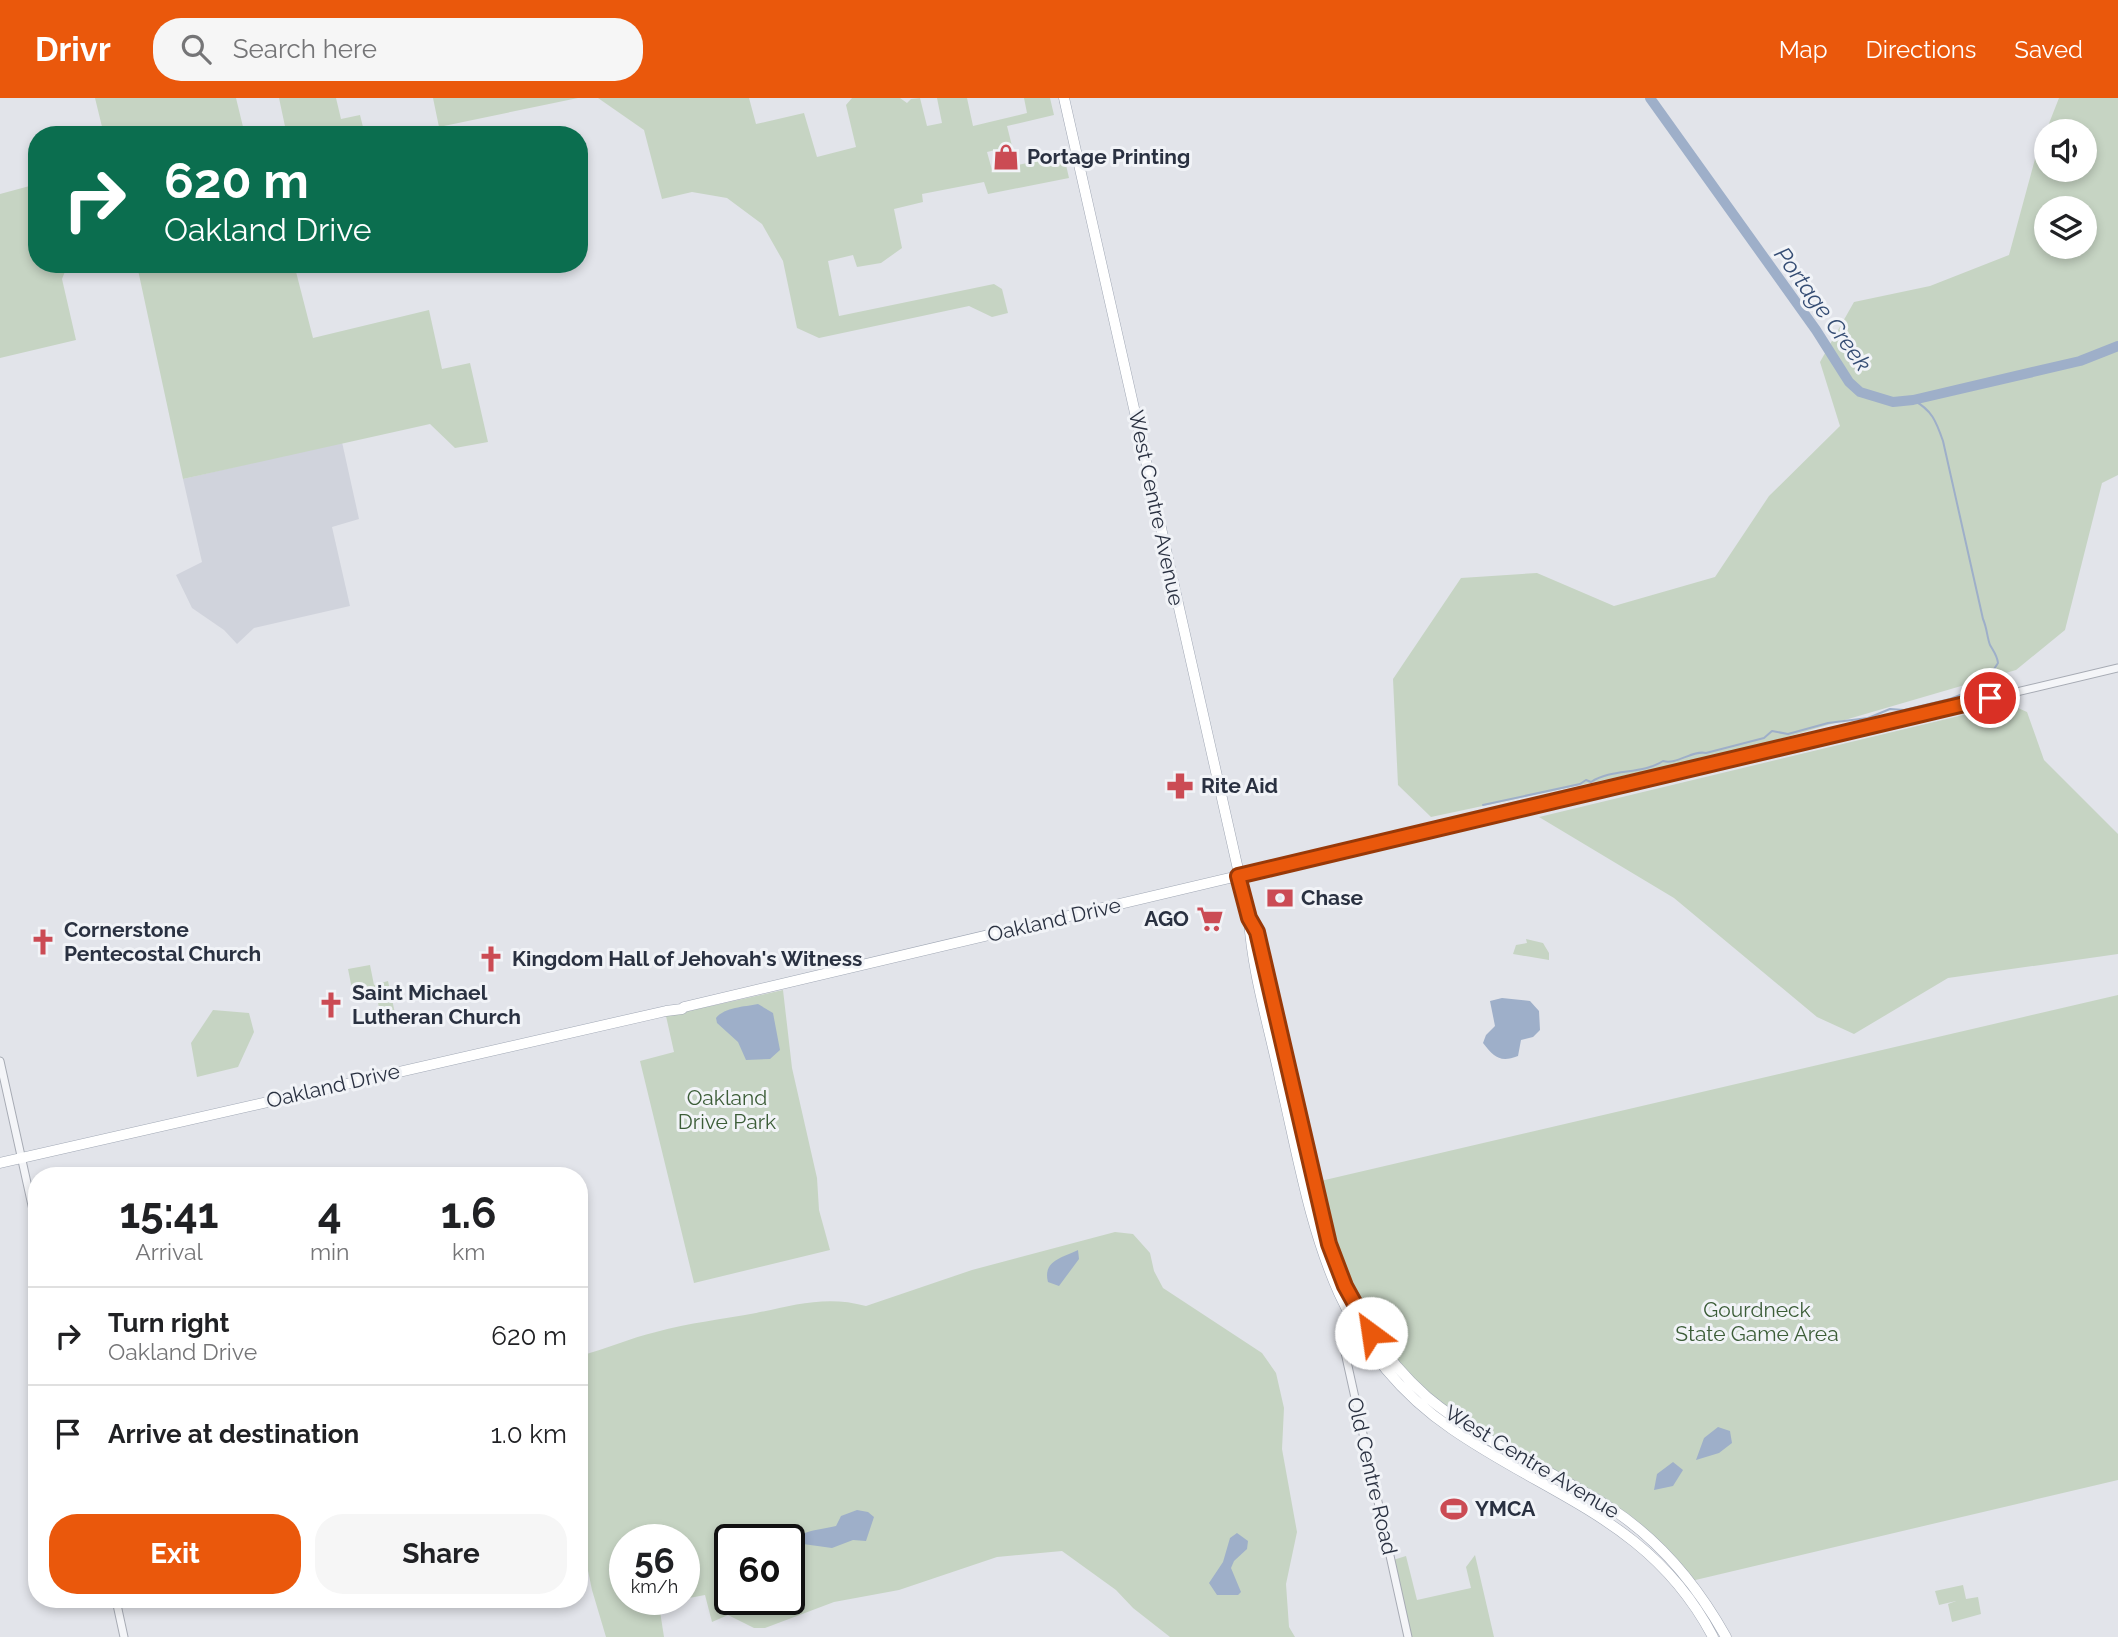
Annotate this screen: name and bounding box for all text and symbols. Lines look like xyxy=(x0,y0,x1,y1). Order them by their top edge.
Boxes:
search box xyxy=(153,18,643,81)
text: Drivr xyxy=(35,30,111,69)
icon: search xyxy=(177,30,215,68)
text: Search here xyxy=(233,34,377,64)
text: Map xyxy=(1779,35,1828,64)
text: Directions xyxy=(1866,35,1976,64)
text: Saved xyxy=(2014,35,2083,64)
map controls xyxy=(2034,119,2097,259)
button: sound xyxy=(2034,119,2097,182)
shop icon: Portage Printing xyxy=(991,142,1021,172)
place label: Portage Printing xyxy=(1027,144,1190,169)
text: 620 m xyxy=(164,152,309,209)
icon: right xyxy=(49,154,140,245)
button: layers xyxy=(2034,196,2097,259)
text: Oakland Drive xyxy=(164,211,372,248)
water label: Portage Creek xyxy=(1769,241,1878,376)
street label: West Centre Avenue xyxy=(1124,408,1189,608)
pin xyxy=(1960,668,2020,728)
icon: arrive xyxy=(1971,679,2009,717)
pharmacy icon: Rite Aid xyxy=(1165,771,1195,801)
place label: Rite Aid xyxy=(1201,773,1278,798)
bank icon: Chase xyxy=(1265,883,1295,913)
place label: Chase xyxy=(1301,885,1364,910)
street label: Oakland Drive xyxy=(985,892,1123,947)
supermarket icon: AGO xyxy=(1195,904,1225,934)
place label: AGO xyxy=(1144,906,1189,931)
place label: Cornerstone Pentecostal Church xyxy=(64,917,261,966)
church icon: Cornerstone Pentecostal Church xyxy=(28,927,58,957)
church icon: Kingdom Hall of Jehovah's Witness xyxy=(476,944,506,974)
place label: Kingdom Hall of Jehovah's Witness xyxy=(512,946,862,971)
place label: Saint Michael Lutheran Church xyxy=(352,980,521,1029)
church icon: Saint Michael Lutheran Church xyxy=(316,990,346,1020)
street label: Oakland Drive xyxy=(264,1058,402,1113)
park label: Oakland Drive Park xyxy=(678,1085,776,1134)
text: 15:41 xyxy=(119,1189,219,1238)
text: 4 xyxy=(318,1189,342,1238)
text: 1.6 xyxy=(441,1189,497,1238)
text: Arrival xyxy=(135,1238,203,1265)
text: min xyxy=(310,1238,349,1265)
text: km xyxy=(452,1238,485,1265)
position arrow xyxy=(1334,1296,1408,1370)
park label: Gourdneck State Game Area xyxy=(1675,1297,1839,1346)
text: Turn right xyxy=(108,1308,229,1338)
icon: right xyxy=(49,1317,87,1355)
text: 620 m xyxy=(491,1321,567,1351)
text: Oakland Drive xyxy=(108,1338,257,1365)
street label: Old Centre Road xyxy=(1342,1395,1403,1557)
street label: West Centre Avenue xyxy=(1440,1400,1624,1524)
icon: arrive xyxy=(49,1415,87,1453)
text: Arrive at destination xyxy=(108,1419,359,1449)
text: 1.0 km xyxy=(491,1419,567,1449)
sports icon: YMCA xyxy=(1439,1494,1469,1524)
place label: YMCA xyxy=(1475,1496,1536,1521)
button: Exit xyxy=(49,1514,301,1594)
button: Share xyxy=(315,1514,567,1594)
speed limit sign: 60 xyxy=(714,1524,805,1615)
text: 56 xyxy=(634,1540,675,1581)
text: km/h xyxy=(631,1576,678,1597)

